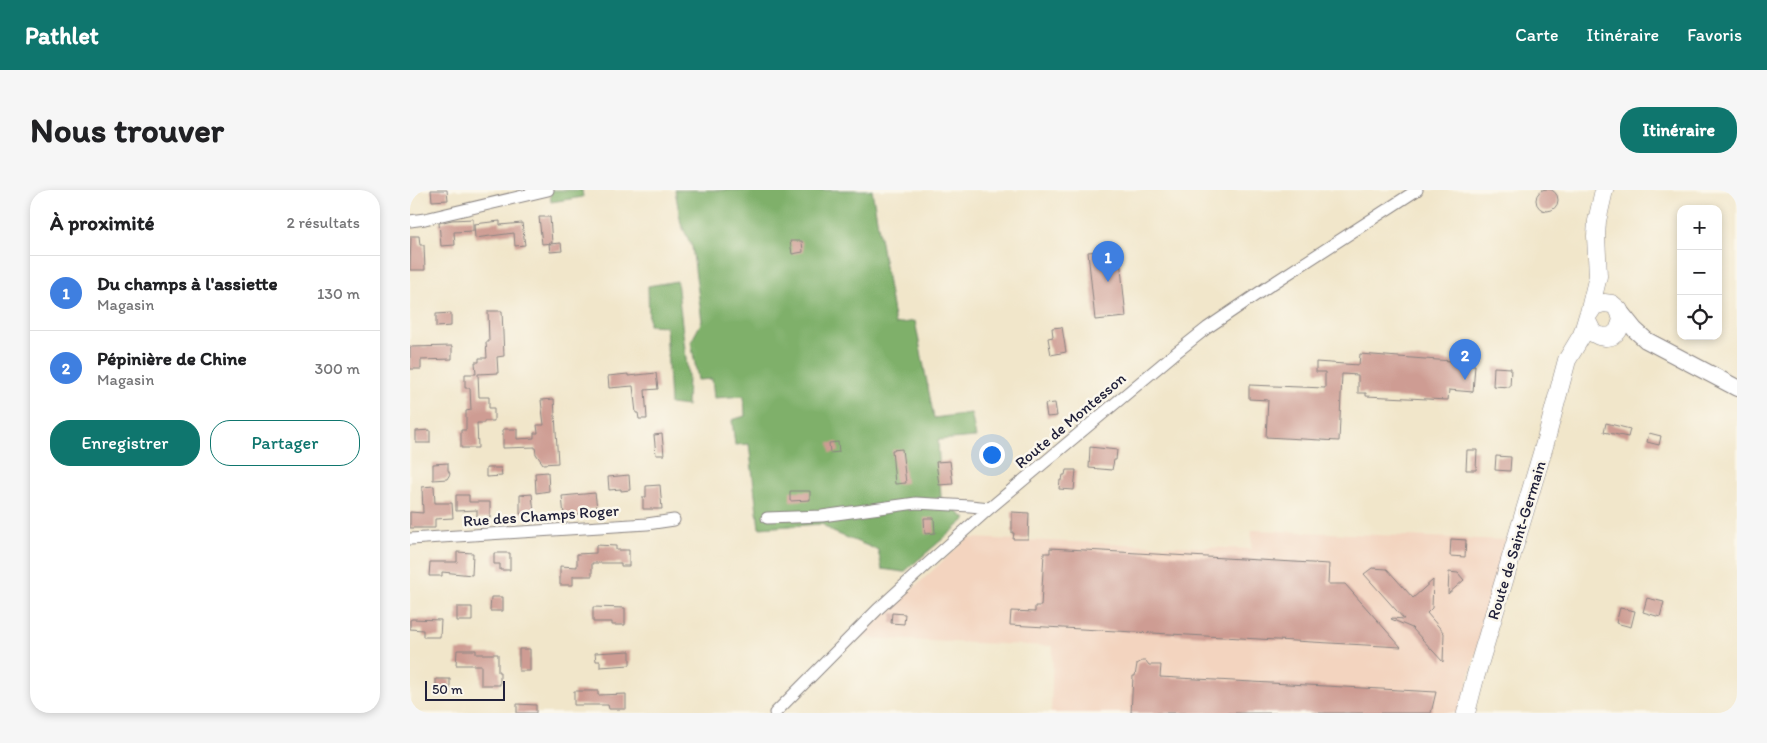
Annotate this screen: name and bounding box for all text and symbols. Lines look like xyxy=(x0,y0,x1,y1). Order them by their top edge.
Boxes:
text: Pathlet xyxy=(25,21,99,50)
text: Carte xyxy=(1515,24,1559,46)
text: Itinéraire xyxy=(1587,24,1659,46)
text: Favoris xyxy=(1687,24,1742,46)
button: Itinéraire xyxy=(1620,107,1737,153)
text: Nous trouver xyxy=(30,109,224,151)
map controls xyxy=(1677,205,1722,340)
button: + xyxy=(1677,205,1722,250)
text: À proximité xyxy=(50,210,155,235)
text: 2 résultats xyxy=(286,213,360,232)
pin: 1 xyxy=(1092,241,1124,282)
button: − xyxy=(1677,250,1722,295)
text: Du champs à l'assiette xyxy=(97,272,278,295)
text: 1 xyxy=(62,284,70,303)
text: 130 m xyxy=(317,284,360,303)
text: Magasin xyxy=(97,295,154,314)
button: locate xyxy=(1677,295,1722,340)
pin: 2 xyxy=(1449,339,1481,380)
text: Pépinière de Chine xyxy=(97,347,247,370)
text: 2 xyxy=(62,359,70,378)
text: 300 m xyxy=(315,359,360,378)
street label: Route de Montesson xyxy=(1011,369,1130,472)
text: Magasin xyxy=(97,370,154,389)
button: Enregistrer xyxy=(50,420,200,466)
button: Partager xyxy=(210,420,360,466)
your location xyxy=(979,442,1005,468)
street label: Route de Saint-Germain xyxy=(1483,458,1550,622)
street label: Rue des Champs Roger xyxy=(463,501,620,530)
scale bar xyxy=(425,678,505,701)
text: 50 m xyxy=(432,681,463,698)

